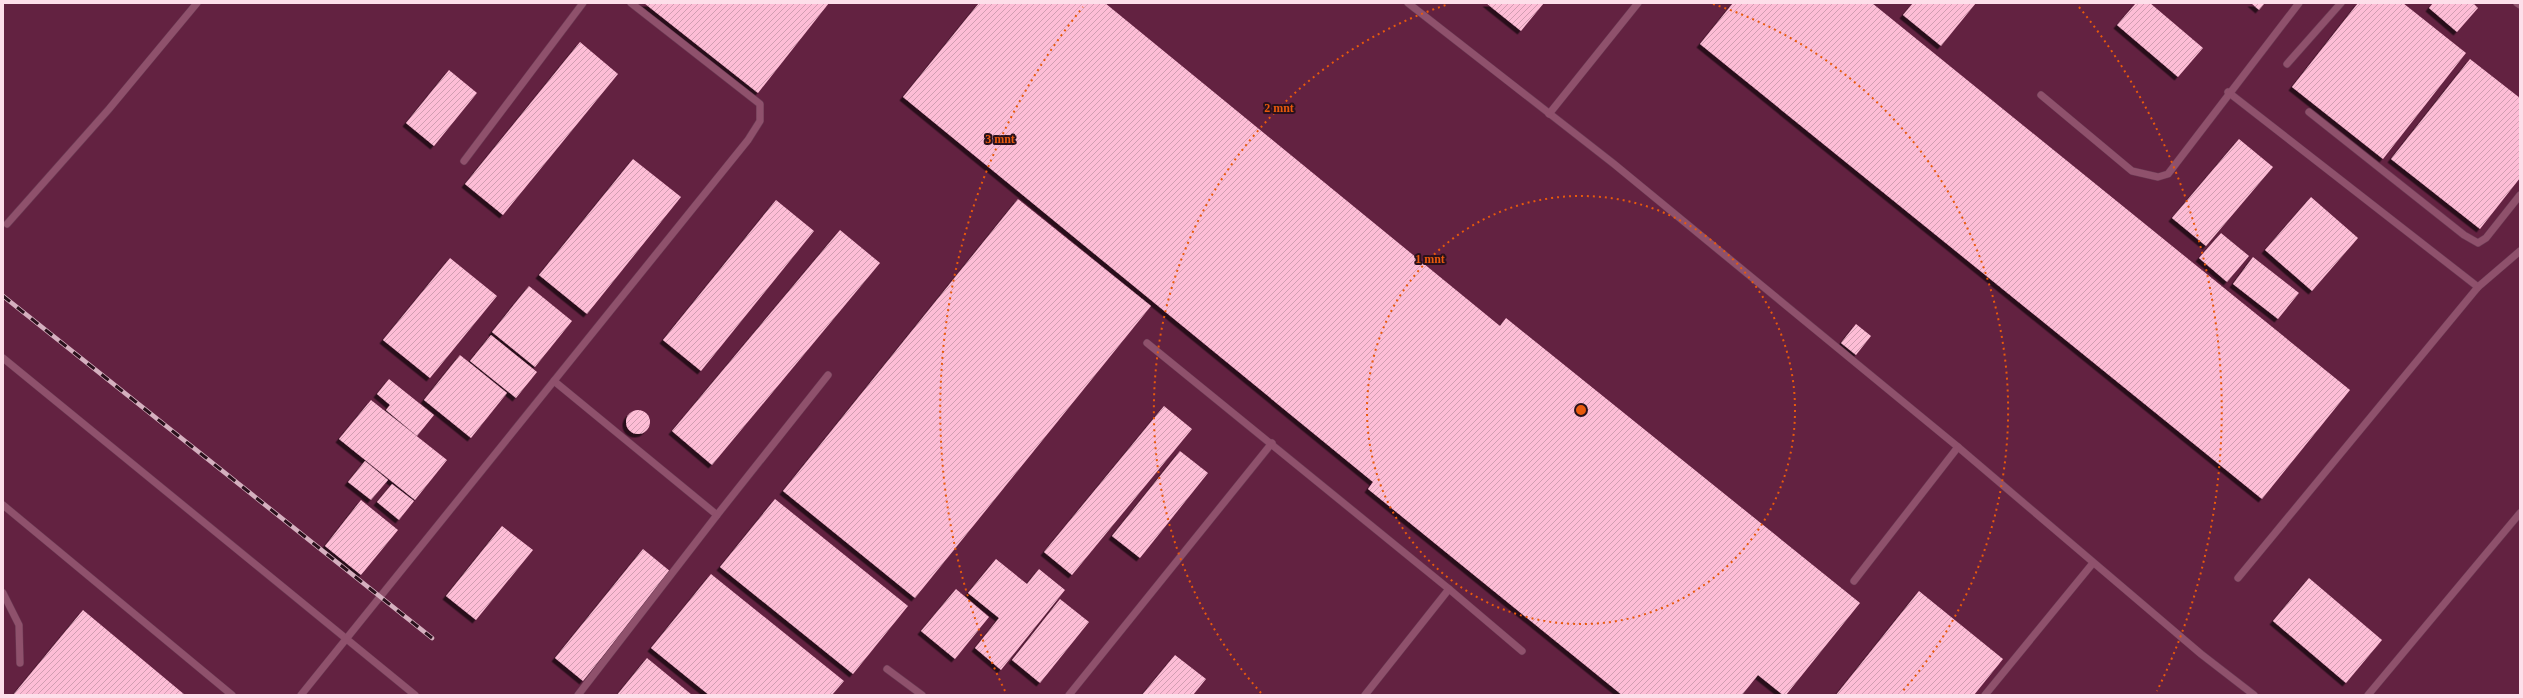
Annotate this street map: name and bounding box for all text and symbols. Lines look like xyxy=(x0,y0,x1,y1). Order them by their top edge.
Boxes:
text: 2 mnt xyxy=(1264,101,1294,115)
text: 3 mnt xyxy=(985,132,1015,146)
text: 1 mnt xyxy=(1415,252,1445,266)
centre of rings xyxy=(1574,403,1588,417)

